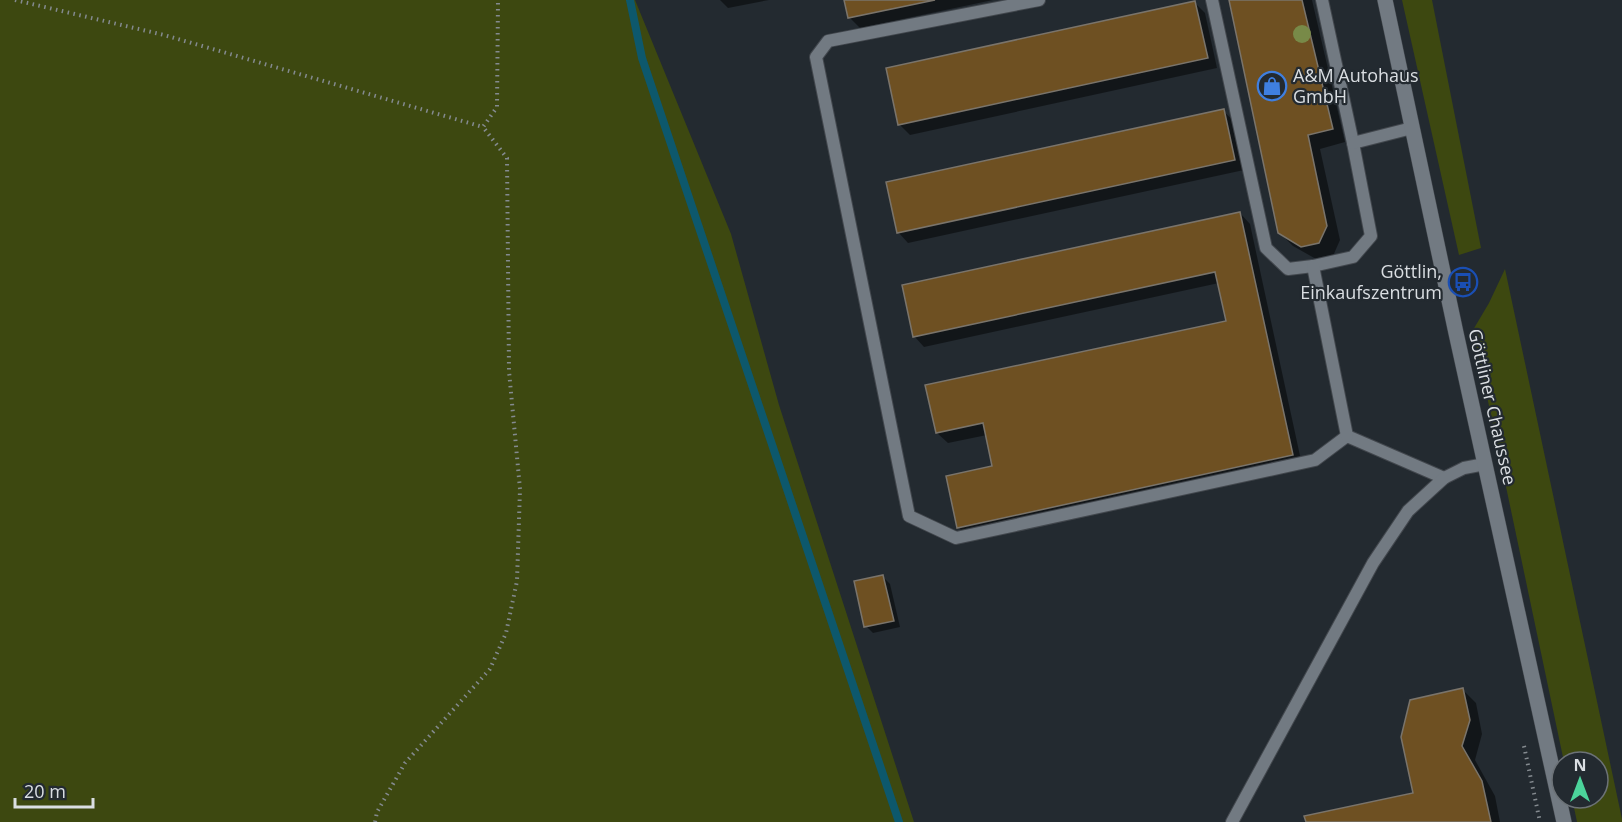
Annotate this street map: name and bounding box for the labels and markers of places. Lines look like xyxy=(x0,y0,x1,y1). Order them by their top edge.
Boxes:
place label: A&M Autohaus GmbH xyxy=(1293,63,1419,108)
shop icon: A&M Autohaus GmbH xyxy=(1256,70,1288,102)
place label: Göttlin, Einkaufszentrum xyxy=(1300,259,1442,304)
bus stop icon: Göttlin, Einkaufszentrum xyxy=(1447,266,1479,298)

